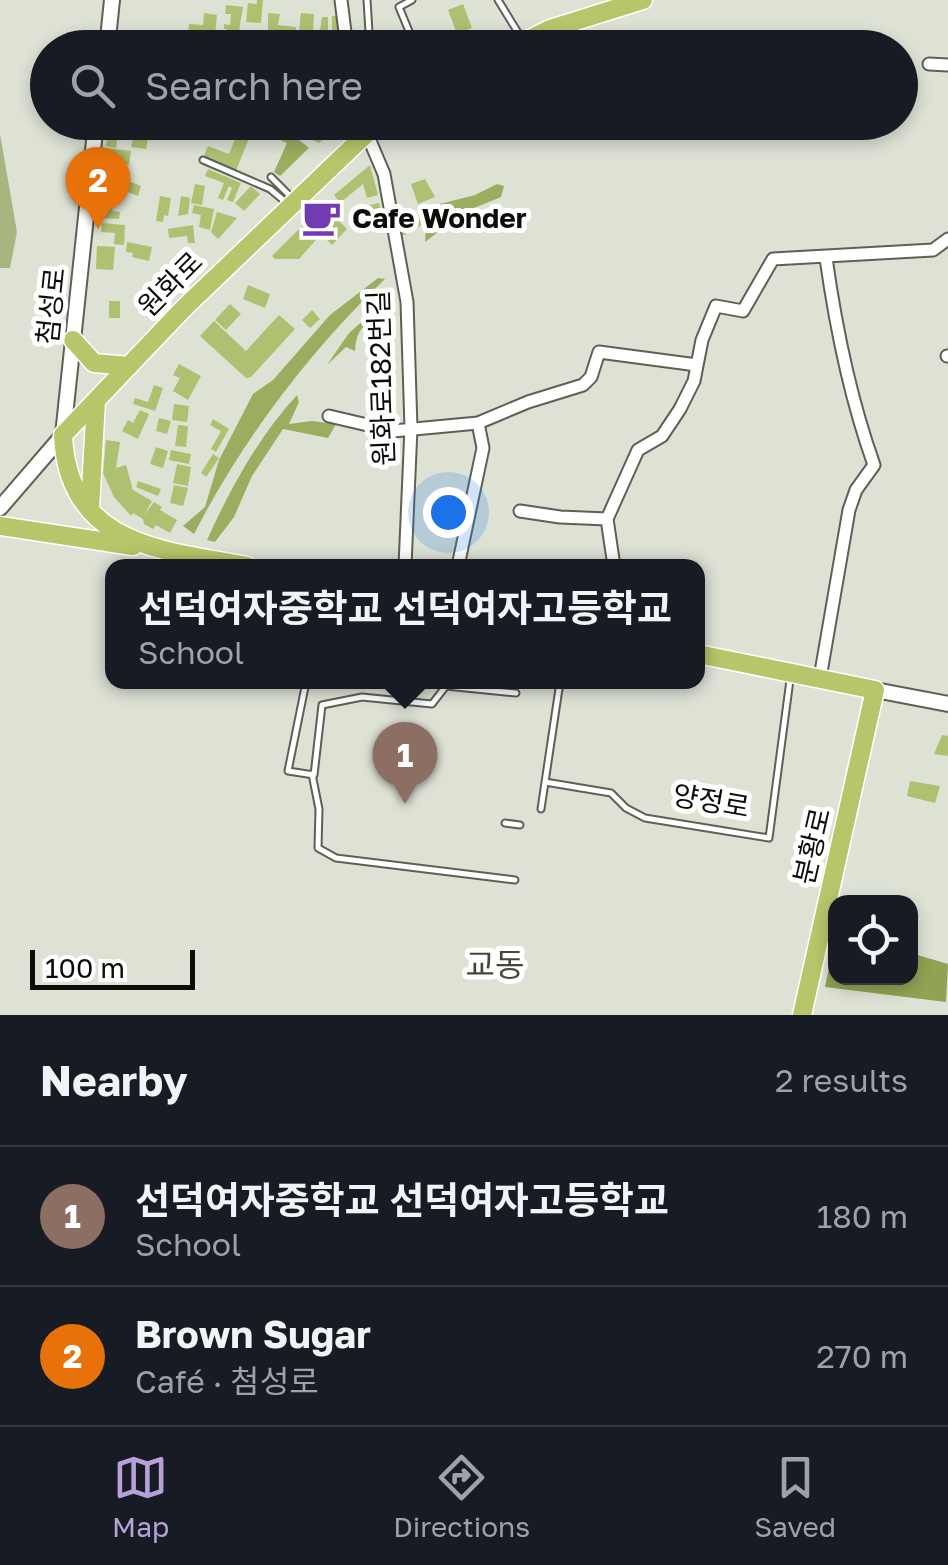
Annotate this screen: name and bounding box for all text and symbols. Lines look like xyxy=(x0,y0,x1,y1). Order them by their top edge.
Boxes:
search box xyxy=(30,30,918,140)
icon: search xyxy=(65,58,120,113)
text: Search here xyxy=(145,63,363,108)
pin: 2 xyxy=(66,146,130,229)
cafe icon: Cafe Wonder xyxy=(301,197,343,239)
place label: Cafe Wonder xyxy=(352,201,527,234)
street label: 원화로 xyxy=(131,245,209,323)
street label: 첨성로 xyxy=(30,266,71,346)
street label: 원화로182번길 xyxy=(361,290,400,466)
your location xyxy=(423,487,474,538)
popup xyxy=(105,559,705,689)
text: 선덕여자중학교 선덕여자고등학교 xyxy=(138,585,672,630)
text: School xyxy=(138,633,244,671)
pin: 1 xyxy=(372,722,438,804)
street label: 양정로 xyxy=(670,778,752,823)
street label: 분황로 xyxy=(787,805,836,887)
map controls xyxy=(828,895,918,985)
button: locate xyxy=(828,895,918,985)
scale bar xyxy=(30,945,195,990)
district label: 교동 xyxy=(466,945,524,983)
text: 100 m xyxy=(45,951,125,984)
text: Nearby xyxy=(40,1055,188,1105)
text: 2 results xyxy=(775,1061,908,1099)
text: 선덕여자중학교 선덕여자고등학교 xyxy=(135,1177,669,1222)
text: 1 xyxy=(64,1197,81,1235)
text: 180 m xyxy=(817,1197,908,1235)
text: School xyxy=(135,1225,241,1263)
text: Brown Sugar xyxy=(135,1311,371,1356)
text: 2 xyxy=(63,1337,82,1375)
text: 270 m xyxy=(816,1337,908,1375)
text: Café · 첨성로 xyxy=(135,1362,319,1400)
tab: Map xyxy=(112,1450,169,1543)
tab: Directions xyxy=(393,1450,530,1543)
tab: Saved xyxy=(754,1450,836,1543)

